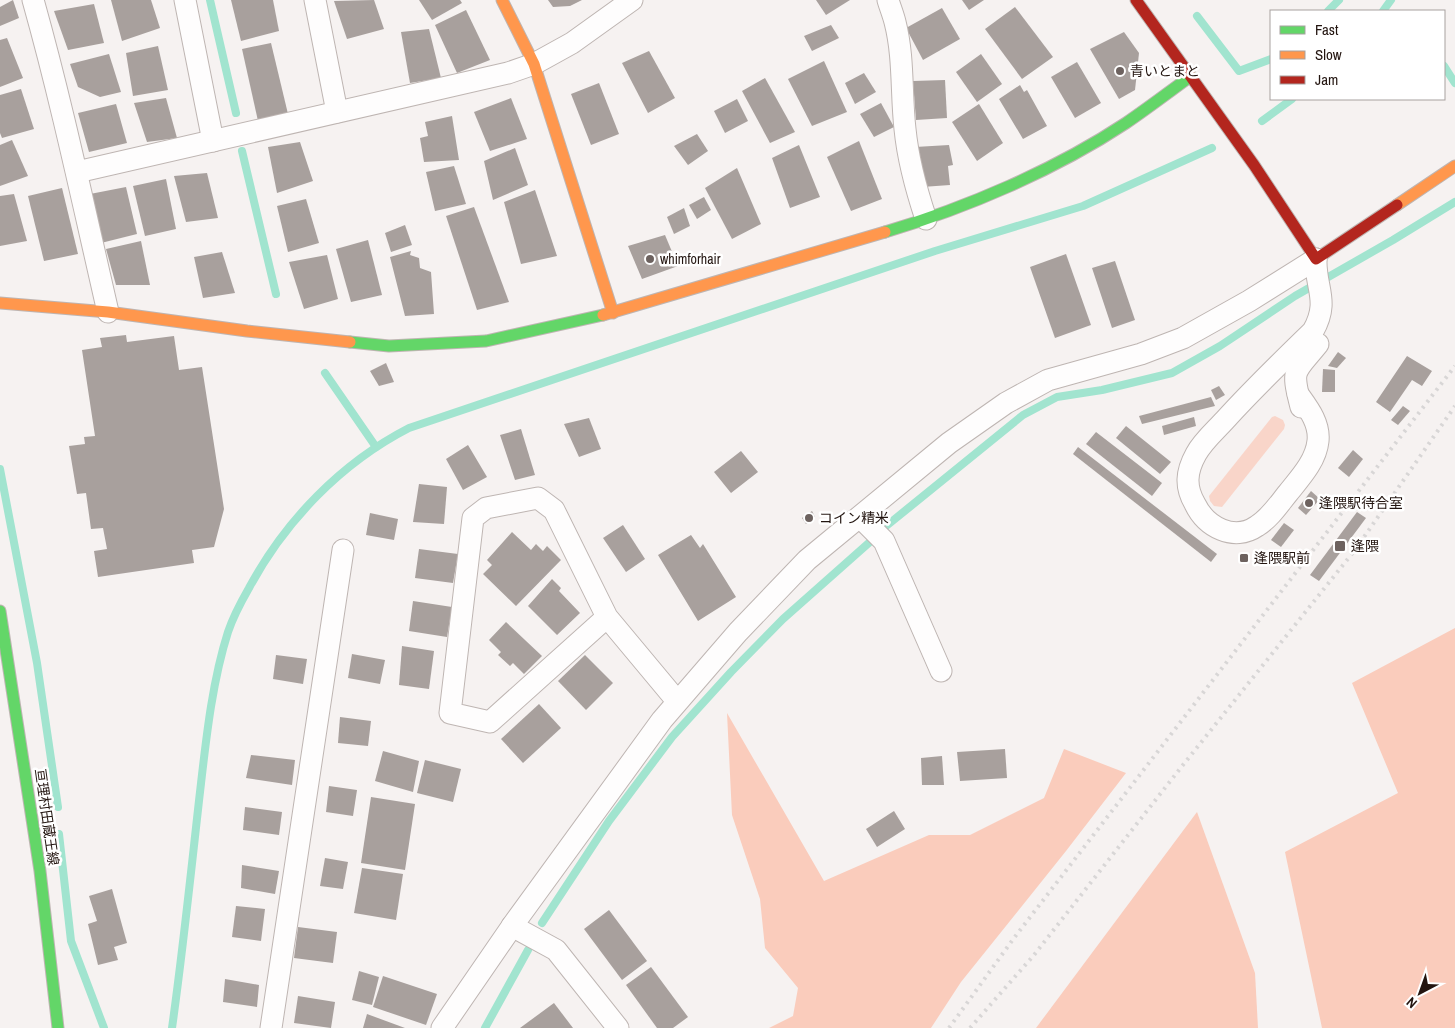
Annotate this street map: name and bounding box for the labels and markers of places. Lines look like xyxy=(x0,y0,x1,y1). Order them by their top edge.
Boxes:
place label: 青いとまと xyxy=(1130,62,1200,80)
marker: 青いとまと xyxy=(1114,65,1126,77)
place label: whimforhair xyxy=(660,250,721,268)
marker: whimforhair xyxy=(644,253,656,265)
place label: 逢隈駅待合室 xyxy=(1319,494,1403,512)
marker: 逢隈駅待合室 xyxy=(1303,497,1315,509)
place label: コイン精米 xyxy=(819,509,889,527)
marker: コイン精米 xyxy=(803,512,815,524)
place label: 逢隈 xyxy=(1351,537,1379,555)
marker: 逢隈 xyxy=(1333,539,1347,553)
place label: 逢隈駅前 xyxy=(1254,549,1310,567)
marker: 逢隈駅前 xyxy=(1238,552,1250,564)

